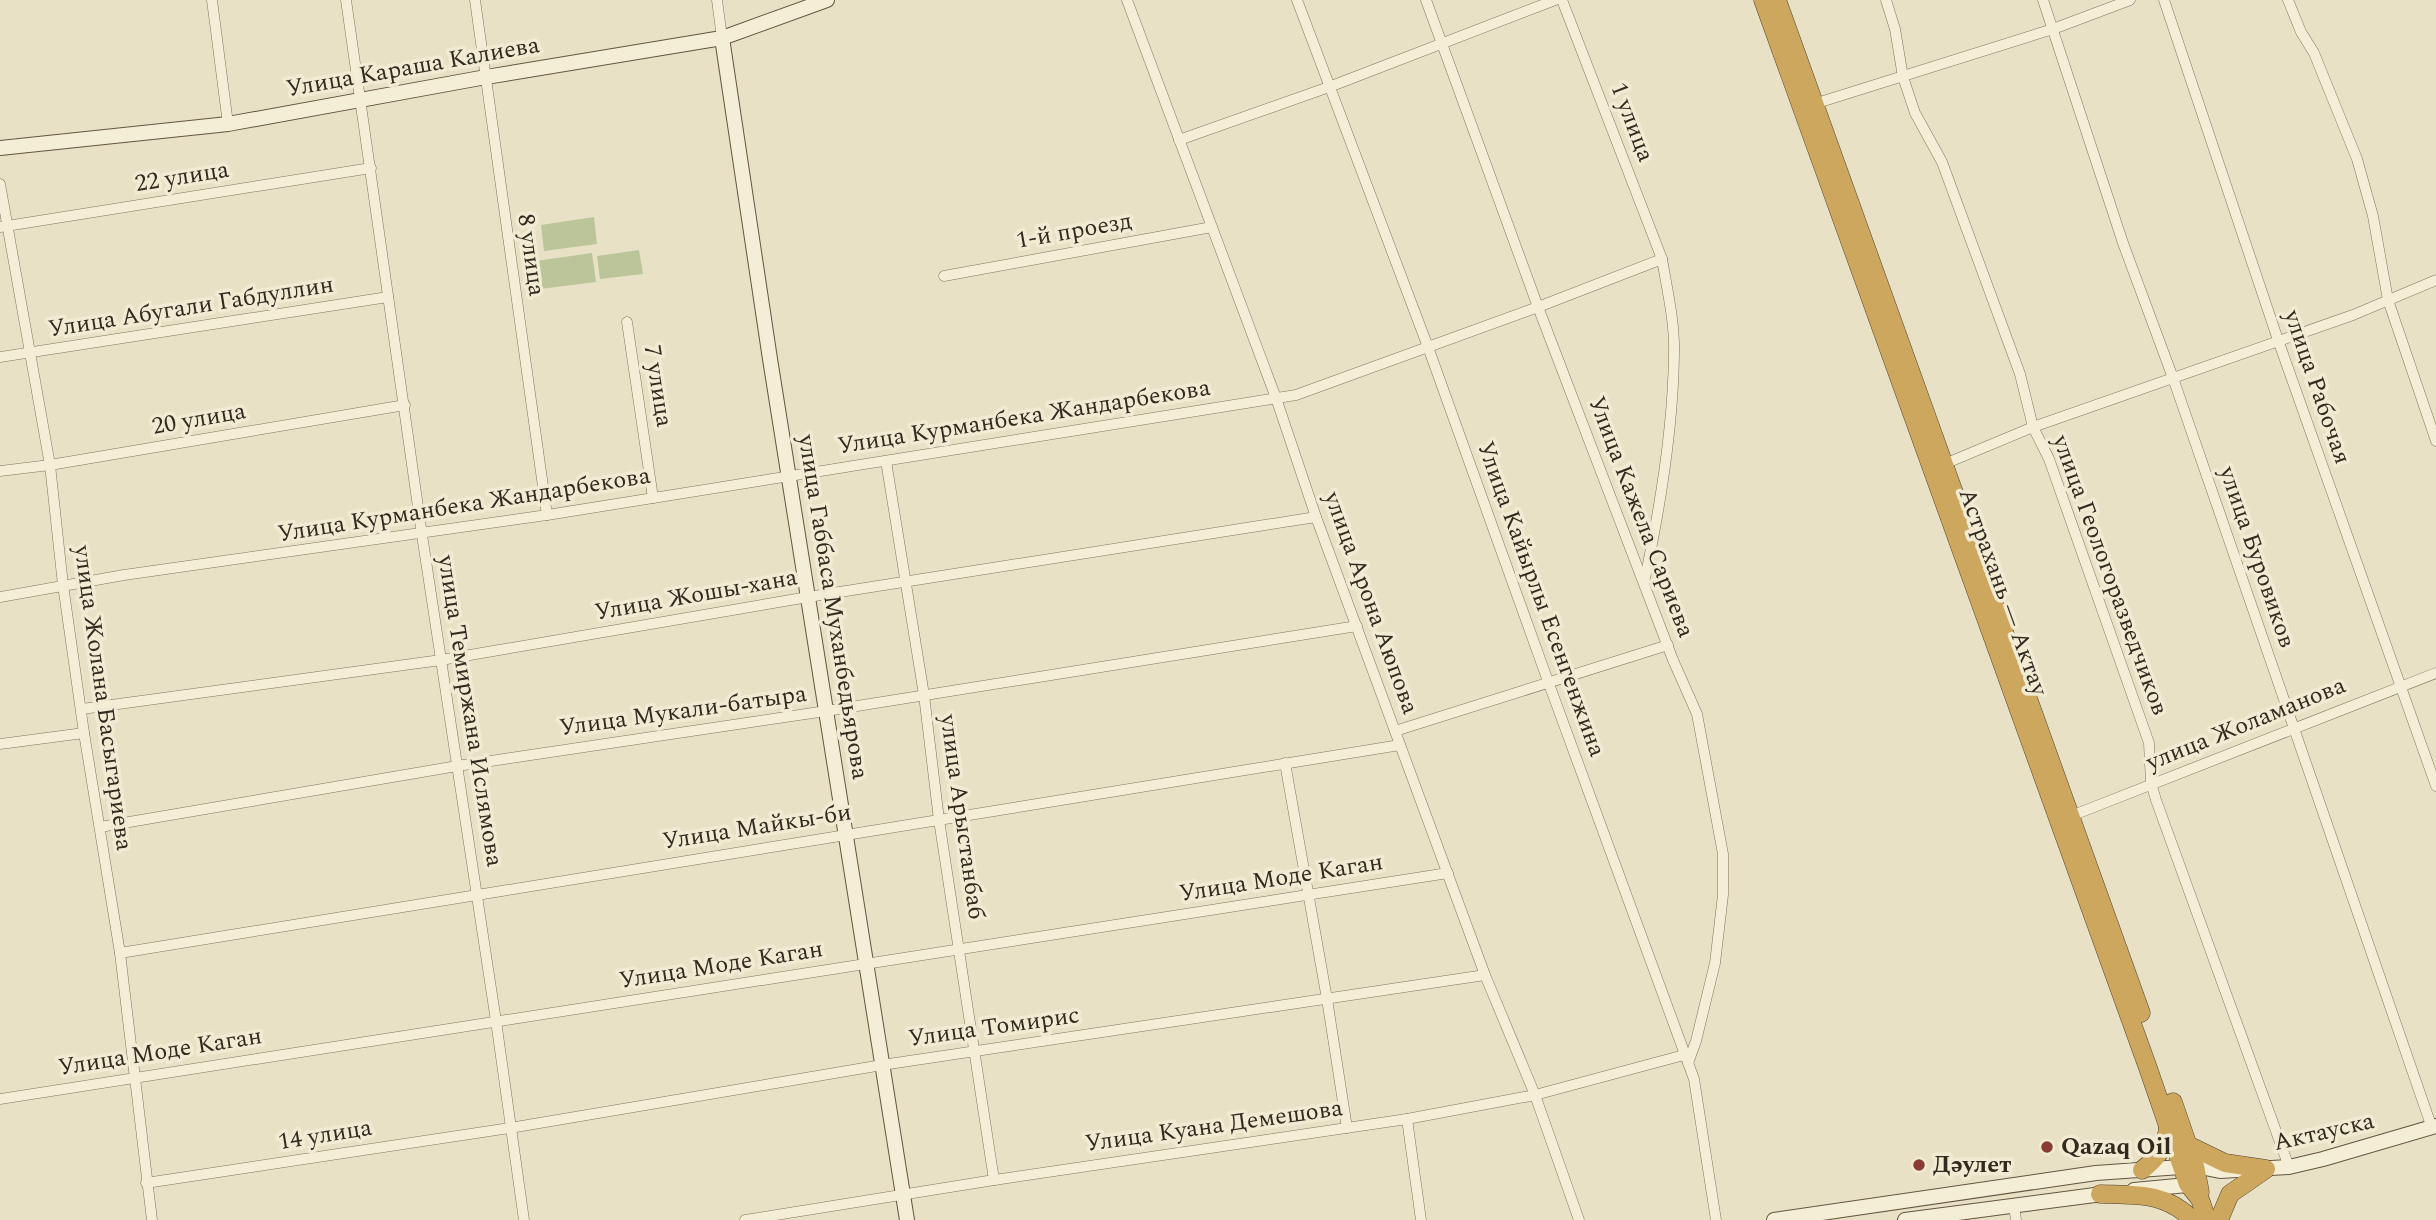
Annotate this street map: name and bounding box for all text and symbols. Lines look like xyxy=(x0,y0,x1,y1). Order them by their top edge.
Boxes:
street label: Улица Караша Калиева xyxy=(283,27,543,107)
street label: 1 улица xyxy=(1600,77,1664,167)
street label: 22 улица xyxy=(132,152,232,202)
street label: 1-й проезд xyxy=(1013,203,1135,259)
street label: 8 улица xyxy=(507,212,555,299)
street label: Улица Абугали Габдуллин xyxy=(46,267,336,347)
street label: улица Рабочая xyxy=(2273,304,2360,469)
street label: 7 улица xyxy=(634,342,682,430)
street label: Улица Курманбека Жандарбекова xyxy=(835,370,1213,464)
street label: Улица Кажела Сариева xyxy=(1578,391,1704,643)
street label: 20 улица xyxy=(149,393,249,445)
street label: улица Геологоразведчиков xyxy=(2042,429,2178,720)
street label: улица Габбаса Муханбедьярова xyxy=(788,431,878,782)
street label: Улица Кайырлы Есенгенжина xyxy=(1467,436,1615,762)
street label: Улица Курманбека Жандарбекова xyxy=(275,458,653,552)
street label: улица Буровиков xyxy=(2209,461,2305,652)
street label: Астрахань — Актау xyxy=(1949,483,2058,702)
street label: улица Арона Аюпова xyxy=(1314,486,1428,720)
street label: улица Жолана Басыгариева xyxy=(64,542,142,853)
street label: улица Темиржана Ислямова xyxy=(427,552,512,870)
street label: Улица Жошы-хана xyxy=(592,559,800,631)
street label: улица Жоламанова xyxy=(2140,667,2351,781)
street label: Улица Мукали-батыра xyxy=(557,676,809,746)
street label: улица Арыстанбаб xyxy=(930,711,994,922)
street label: Улица Майкы-би xyxy=(660,794,854,860)
street label: Улица Моде Каган xyxy=(1177,844,1385,912)
street label: Улица Моде Каган xyxy=(617,931,825,999)
street label: Улица Томирис xyxy=(906,997,1082,1057)
street label: Улица Моде Каган xyxy=(56,1018,264,1086)
street label: Улица Куана Демешова xyxy=(1083,1090,1345,1162)
street label: Актауска xyxy=(2270,1103,2378,1161)
street label: 14 улица xyxy=(275,1110,375,1160)
place label: Qazaq Oil xyxy=(2061,1129,2171,1165)
marker: Qazaq Oil xyxy=(2039,1139,2055,1155)
place label: Дәулет xyxy=(1933,1147,2011,1183)
marker: Дәулет xyxy=(1911,1157,1927,1173)

